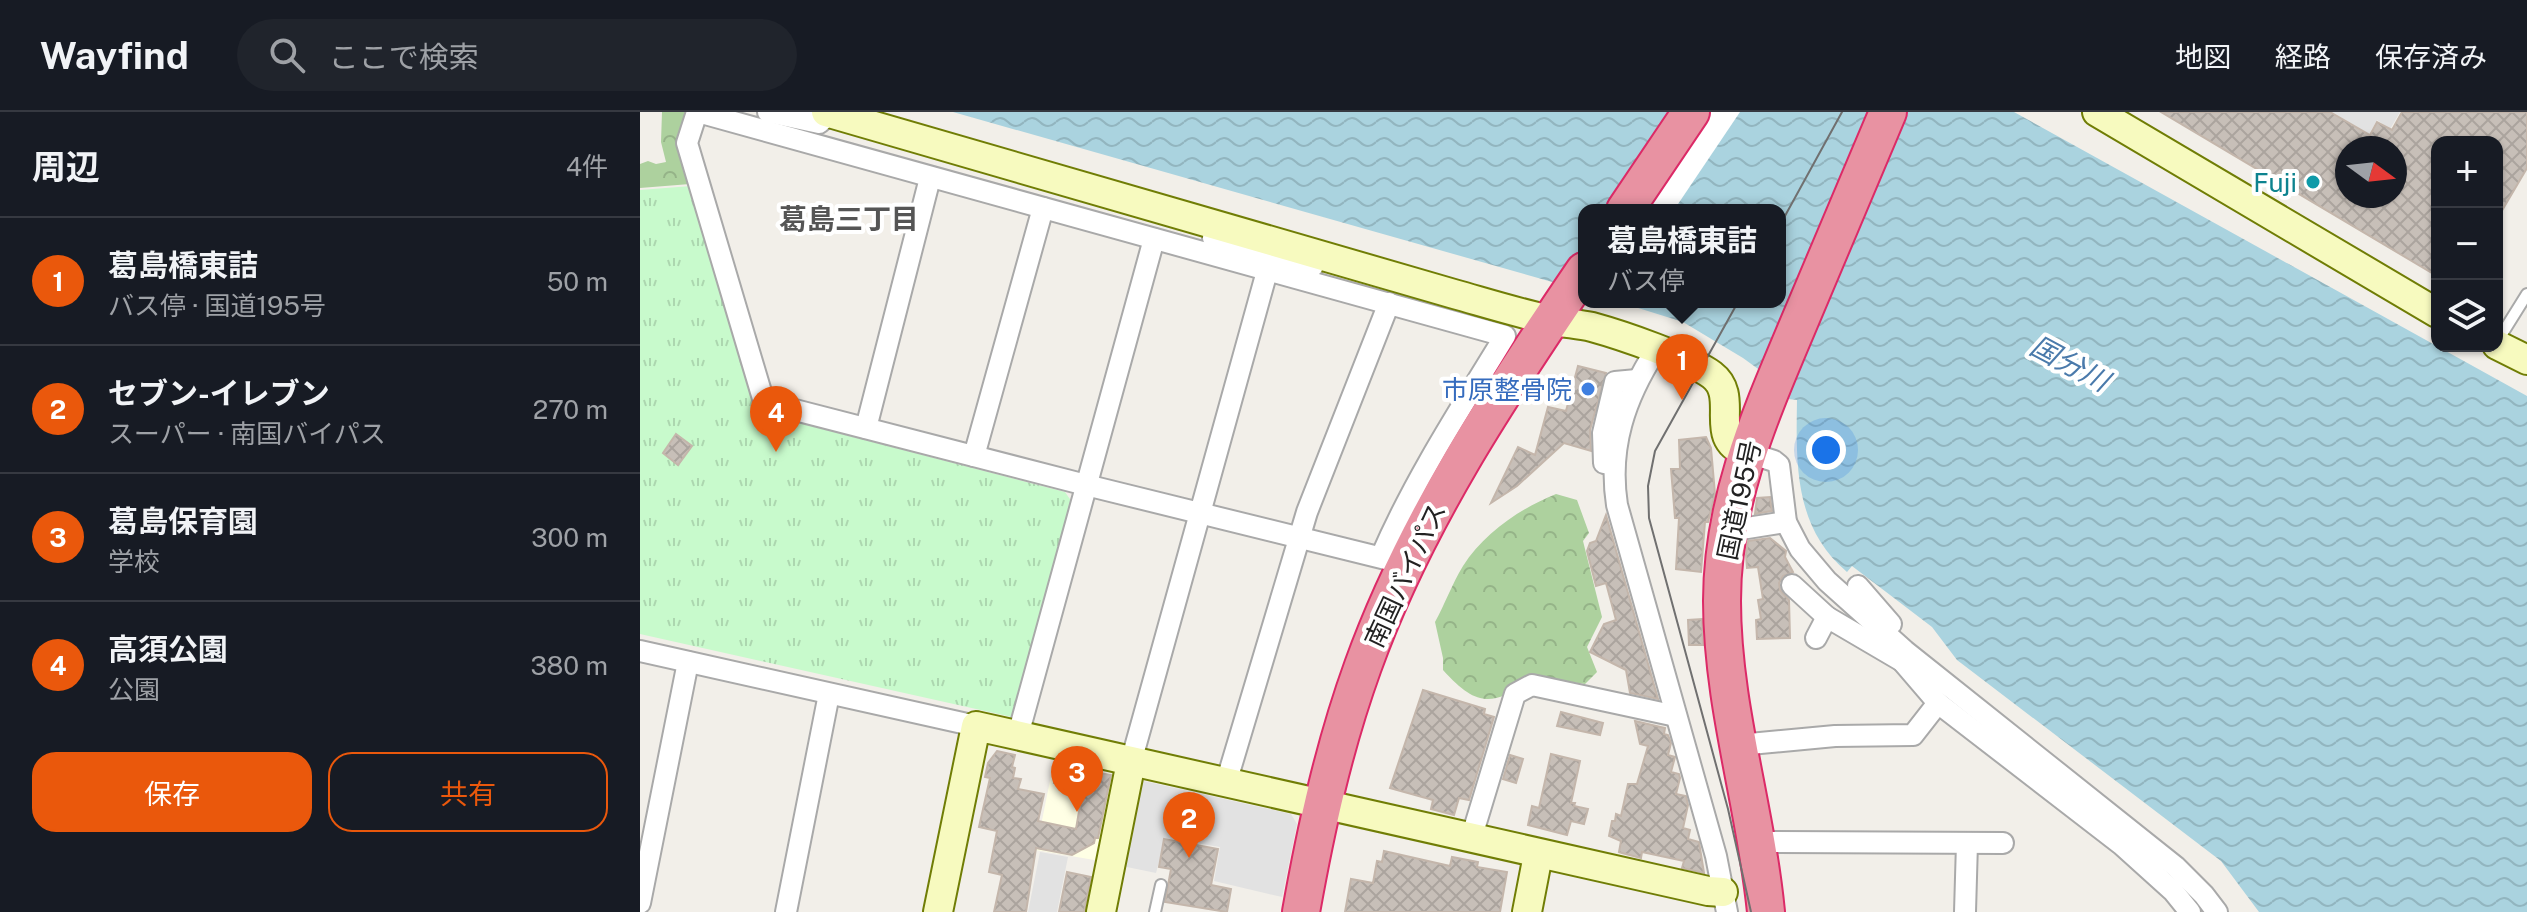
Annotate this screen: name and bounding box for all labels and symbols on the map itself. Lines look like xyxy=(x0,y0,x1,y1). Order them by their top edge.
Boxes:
north arrow xyxy=(2335,136,2407,208)
place label: Fuji xyxy=(2253,167,2297,198)
marker: Fuji xyxy=(2304,173,2322,191)
district label: 葛島三丁目 xyxy=(779,202,919,235)
water label: 国分川 xyxy=(2025,329,2117,399)
pin: 1 xyxy=(1656,334,1708,400)
place label: 市原整骨院 xyxy=(1442,374,1572,405)
marker: 市原整骨院 xyxy=(1579,380,1597,398)
pin: 4 xyxy=(750,386,802,452)
your location xyxy=(1806,430,1846,470)
street label: 国道195号 xyxy=(1711,437,1767,563)
street label: 南国バイパス xyxy=(1358,498,1452,652)
pin: 3 xyxy=(1051,746,1103,812)
pin: 2 xyxy=(1163,792,1215,858)

